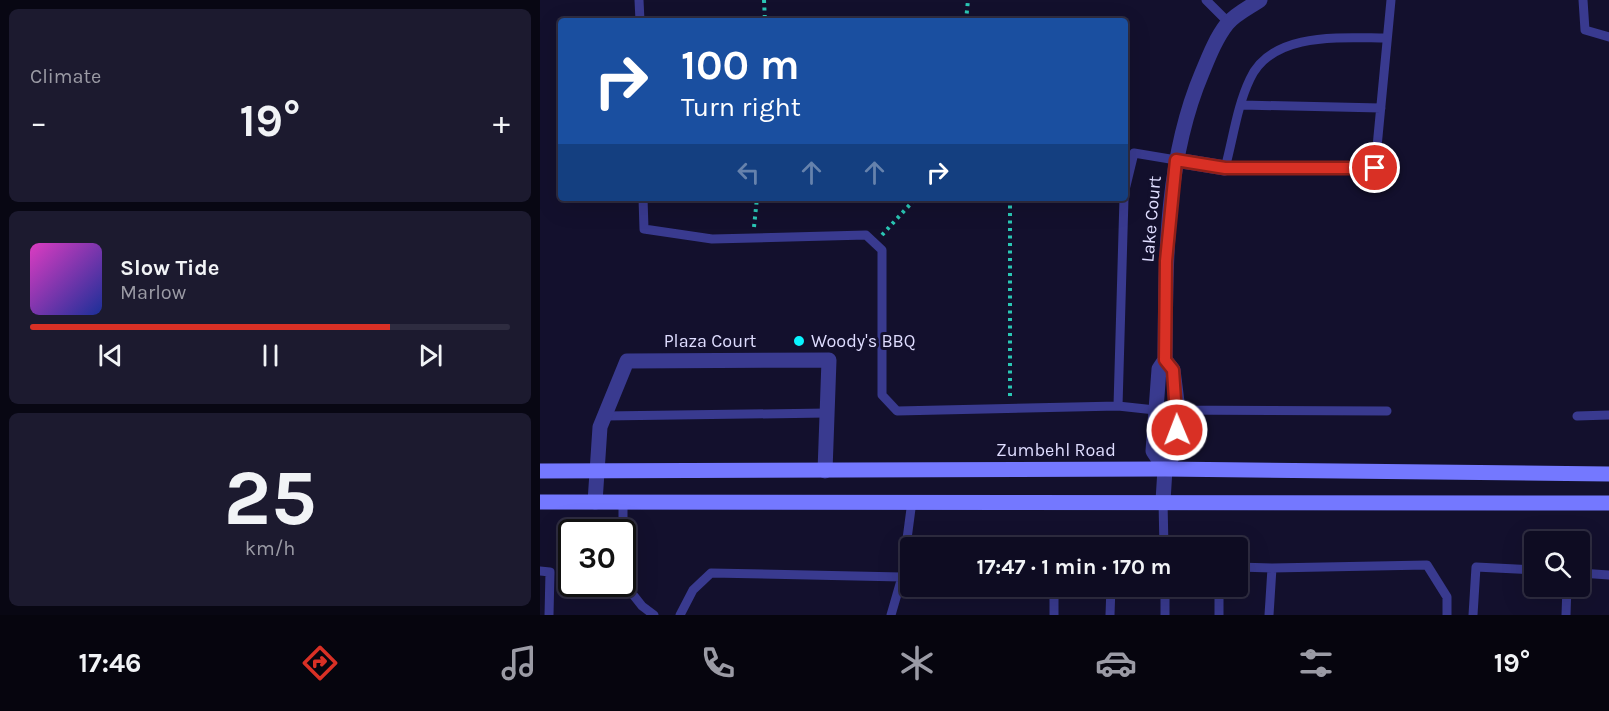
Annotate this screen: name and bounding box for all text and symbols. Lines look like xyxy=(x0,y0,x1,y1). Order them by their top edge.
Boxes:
text: 100 m xyxy=(681,40,800,90)
icon: right xyxy=(582,42,660,120)
text: Climate xyxy=(30,65,101,88)
text: Turn right xyxy=(681,91,801,123)
text: 19° xyxy=(240,95,300,147)
text: − xyxy=(30,103,47,141)
text: + xyxy=(493,103,510,141)
pin xyxy=(1349,142,1400,193)
icon: arrive xyxy=(1358,151,1391,184)
icon: left xyxy=(732,156,765,189)
icon: ahead xyxy=(795,156,828,189)
icon: ahead xyxy=(858,156,891,189)
icon: right xyxy=(921,156,954,189)
street label: Lake Court xyxy=(1136,174,1166,263)
text: Slow Tide xyxy=(120,255,220,281)
text: Marlow xyxy=(120,281,186,304)
street label: Plaza Court xyxy=(664,330,757,352)
place label: Woody's BBQ xyxy=(811,330,916,352)
marker: Woody's BBQ xyxy=(792,334,806,348)
icon: previous xyxy=(94,339,127,372)
icon: pause xyxy=(254,339,287,372)
icon: next xyxy=(414,339,447,372)
position arrow xyxy=(1145,398,1209,462)
street label: Zumbehl Road xyxy=(996,439,1116,461)
text: 25 xyxy=(224,452,316,544)
speed limit sign: 30 xyxy=(558,519,636,597)
map controls xyxy=(1524,531,1590,597)
button: search xyxy=(1524,531,1590,597)
text: km/h xyxy=(245,537,295,560)
text: 17:47 · 1 min · 170 m xyxy=(977,554,1171,580)
icon: directions xyxy=(299,642,341,684)
icon: music xyxy=(498,642,540,684)
icon: phone xyxy=(697,642,739,684)
icon: climate xyxy=(896,642,938,684)
icon: car xyxy=(1095,642,1137,684)
icon: filters xyxy=(1295,642,1337,684)
text: 17:46 xyxy=(79,647,141,679)
text: 19° xyxy=(1494,647,1530,679)

